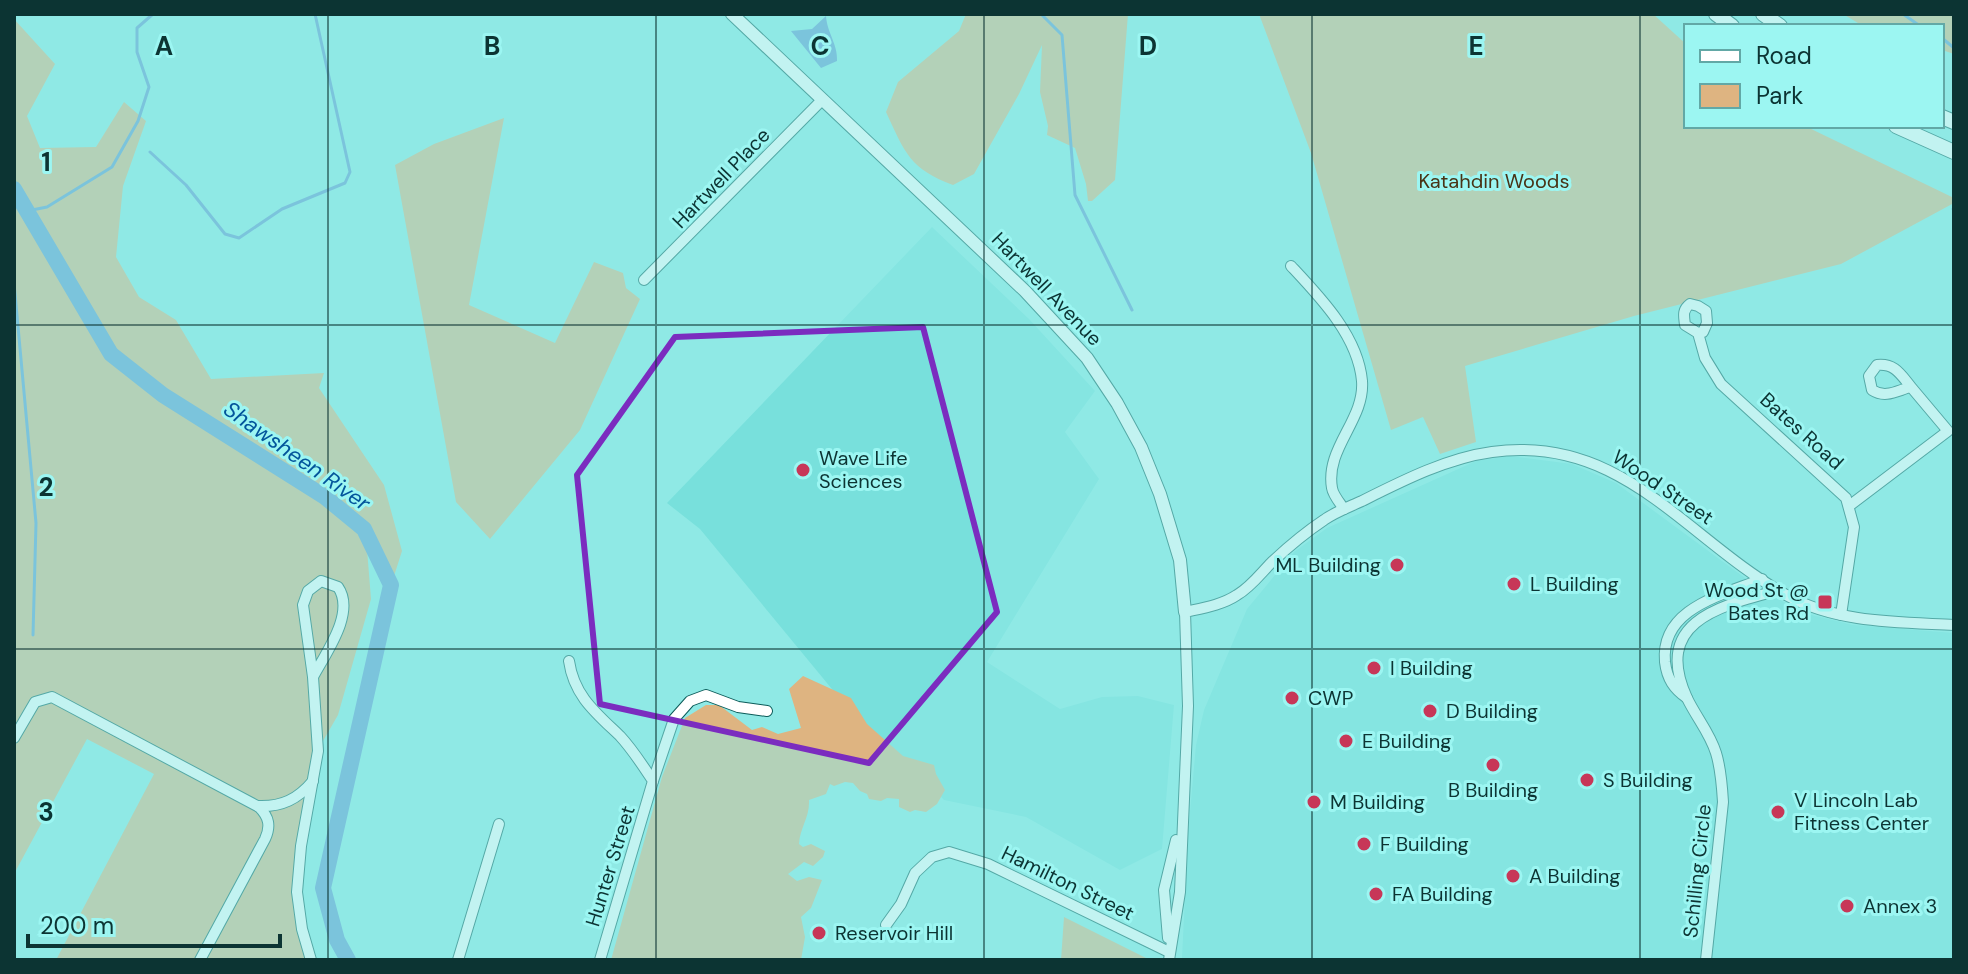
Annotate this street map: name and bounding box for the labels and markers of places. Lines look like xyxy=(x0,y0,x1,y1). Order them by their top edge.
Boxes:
place label: Wave Life Sciences xyxy=(819,445,908,494)
marker: Wave Life Sciences xyxy=(794,461,812,479)
place label: ML Building xyxy=(1276,552,1381,578)
marker: ML Building xyxy=(1388,556,1406,574)
place label: L Building xyxy=(1530,571,1619,597)
marker: L Building xyxy=(1505,575,1523,593)
place label: Wood St @ Bates Rd xyxy=(1704,577,1809,626)
marker: Wood St @ Bates Rd xyxy=(1816,593,1834,611)
place label: I Building xyxy=(1390,655,1473,681)
marker: I Building xyxy=(1365,659,1383,677)
place label: CWP xyxy=(1308,685,1353,711)
marker: CWP xyxy=(1283,689,1301,707)
place label: D Building xyxy=(1446,698,1538,724)
marker: D Building xyxy=(1421,702,1439,720)
place label: E Building xyxy=(1362,728,1451,754)
marker: E Building xyxy=(1337,732,1355,750)
marker: B Building xyxy=(1484,756,1502,774)
place label: S Building xyxy=(1603,767,1693,793)
marker: S Building xyxy=(1578,771,1596,789)
place label: B Building xyxy=(1448,777,1538,803)
place label: V Lincoln Lab Fitness Center xyxy=(1794,787,1929,836)
place label: M Building xyxy=(1330,789,1425,815)
marker: M Building xyxy=(1305,793,1323,811)
marker: V Lincoln Lab Fitness Center xyxy=(1769,803,1787,821)
place label: F Building xyxy=(1380,831,1469,857)
marker: F Building xyxy=(1355,835,1373,853)
place label: A Building xyxy=(1529,863,1620,889)
marker: A Building xyxy=(1504,867,1522,885)
place label: FA Building xyxy=(1392,881,1493,907)
marker: FA Building xyxy=(1367,885,1385,903)
place label: Annex 3 xyxy=(1863,893,1937,919)
marker: Annex 3 xyxy=(1838,897,1856,915)
place label: Reservoir Hill xyxy=(835,920,953,946)
marker: Reservoir Hill xyxy=(810,924,828,942)

